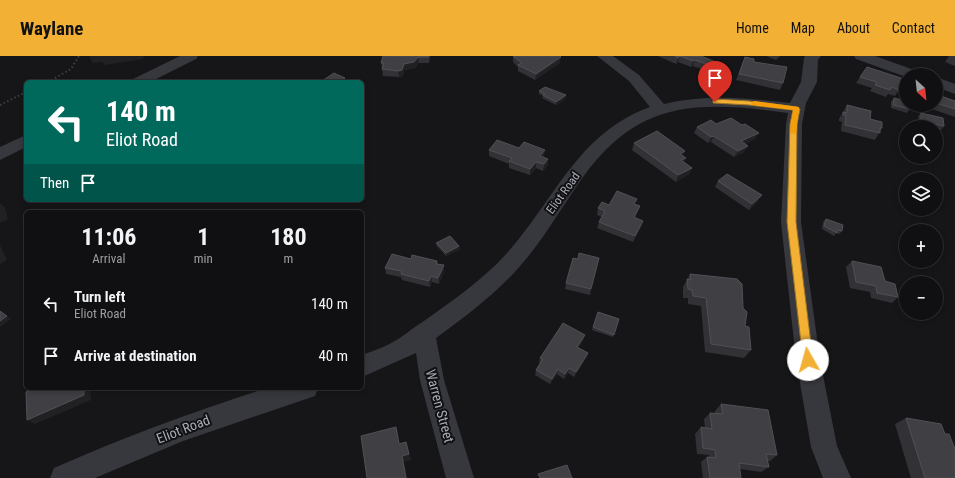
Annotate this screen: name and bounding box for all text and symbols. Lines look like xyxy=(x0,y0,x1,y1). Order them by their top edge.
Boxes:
text: Waylane xyxy=(20,17,83,40)
text: Home xyxy=(736,20,769,36)
text: Map xyxy=(791,20,815,36)
text: About xyxy=(837,20,870,36)
text: Contact xyxy=(892,20,935,36)
pin xyxy=(698,61,732,102)
icon: arrive xyxy=(704,67,726,89)
north arrow xyxy=(899,68,943,112)
map controls xyxy=(899,68,943,320)
text: 140 m xyxy=(106,95,176,128)
icon: left xyxy=(40,96,92,148)
button: search xyxy=(899,120,943,164)
text: Eliot Road xyxy=(106,129,178,150)
street label: Eliot Road xyxy=(543,169,583,216)
icon: arrive xyxy=(77,172,99,194)
button: layers xyxy=(899,172,943,216)
text: Then xyxy=(40,174,69,192)
text: 11:06 xyxy=(81,223,136,251)
text: 1 xyxy=(197,223,209,251)
text: 180 xyxy=(270,223,307,251)
button: + xyxy=(899,224,943,268)
text: Arrival xyxy=(92,251,125,266)
text: min xyxy=(194,251,213,266)
text: m xyxy=(284,251,293,266)
button: − xyxy=(899,276,943,320)
text: Turn left xyxy=(74,288,125,306)
icon: left xyxy=(40,293,62,315)
text: 140 m xyxy=(311,295,348,313)
text: Eliot Road xyxy=(74,306,126,321)
position arrow xyxy=(787,339,829,381)
icon: arrive xyxy=(40,345,62,367)
text: Arrive at destination xyxy=(74,347,197,365)
text: 40 m xyxy=(318,347,348,365)
street label: Warren Street xyxy=(423,368,457,444)
street label: Eliot Road xyxy=(154,412,212,446)

